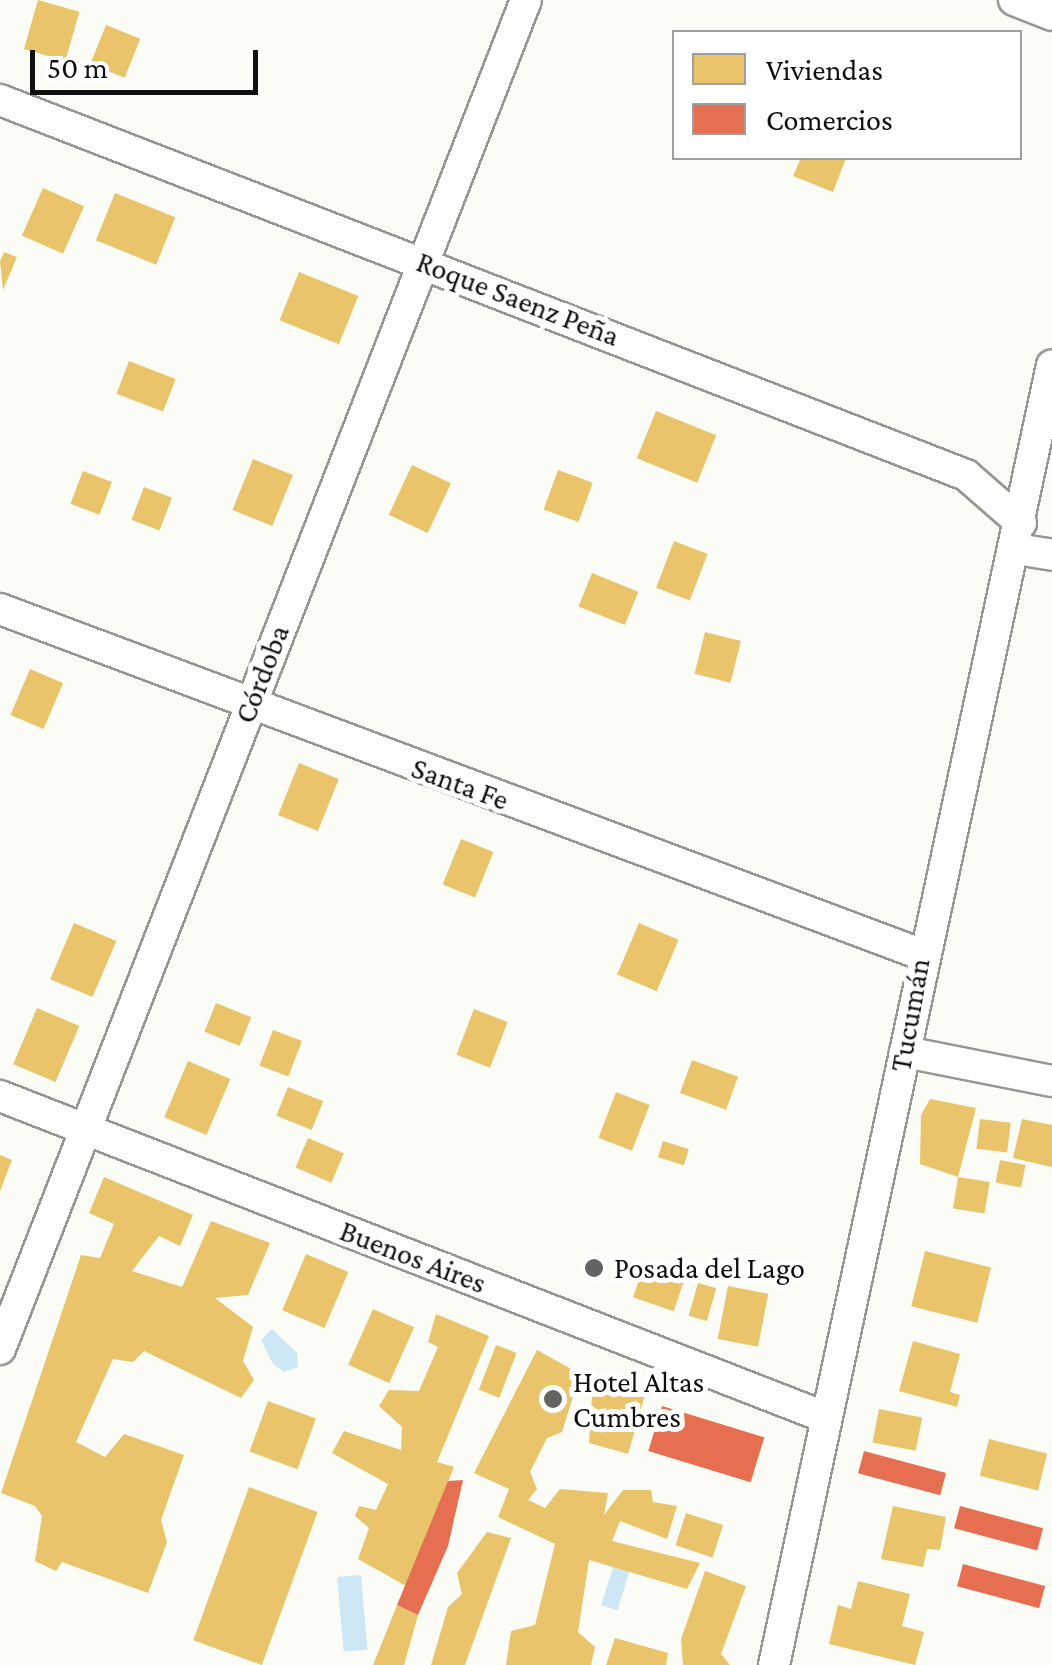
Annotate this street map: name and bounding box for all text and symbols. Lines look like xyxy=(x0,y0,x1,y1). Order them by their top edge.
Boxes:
scale bar xyxy=(35,30,262,92)
legend xyxy=(672,30,1022,160)
text: 50 m xyxy=(47,51,108,84)
text: Viviendas xyxy=(766,53,883,86)
text: Comercios xyxy=(766,103,893,136)
street label: Roque Saenz Peña xyxy=(411,244,625,354)
street label: Córdoba xyxy=(227,620,297,728)
street label: Santa Fe xyxy=(407,750,513,818)
street label: Tucumán xyxy=(882,955,938,1075)
street label: Buenos Aires xyxy=(335,1213,491,1301)
place label: Posada del Lago xyxy=(614,1250,805,1286)
marker: Posada del Lago xyxy=(583,1257,605,1279)
place label: Hotel Altas Cumbres xyxy=(573,1364,704,1434)
marker: Hotel Altas Cumbres xyxy=(542,1388,564,1410)

